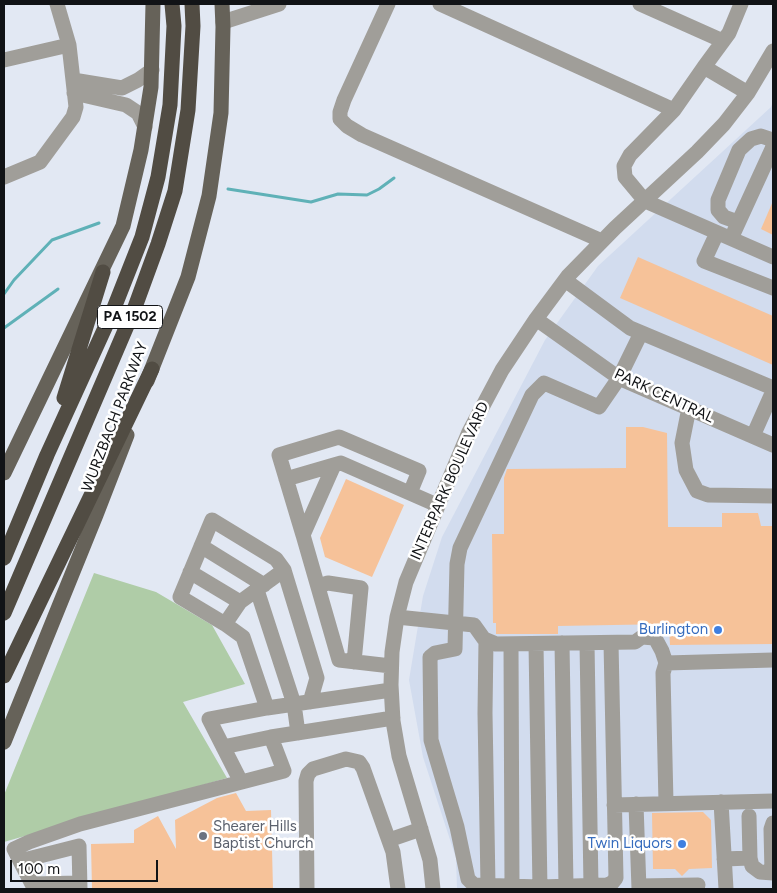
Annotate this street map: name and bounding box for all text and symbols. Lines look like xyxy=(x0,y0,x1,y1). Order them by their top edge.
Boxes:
road number: PA 1502 xyxy=(98,306,162,328)
street label: WURZBACH PARKWAY xyxy=(78,339,152,495)
street label: PARK CENTRAL xyxy=(611,365,717,427)
street label: INTERPARK BOULEVARD xyxy=(407,399,493,563)
place label: Burlington xyxy=(639,621,708,639)
marker: Burlington xyxy=(712,624,724,636)
place label: Shearer Hills Baptist Church xyxy=(213,818,313,853)
marker: Shearer Hills Baptist Church xyxy=(197,830,209,842)
place label: Twin Liquors xyxy=(588,835,672,853)
marker: Twin Liquors xyxy=(676,838,688,850)
scale bar xyxy=(12,850,160,882)
text: 100 m xyxy=(18,860,60,878)

